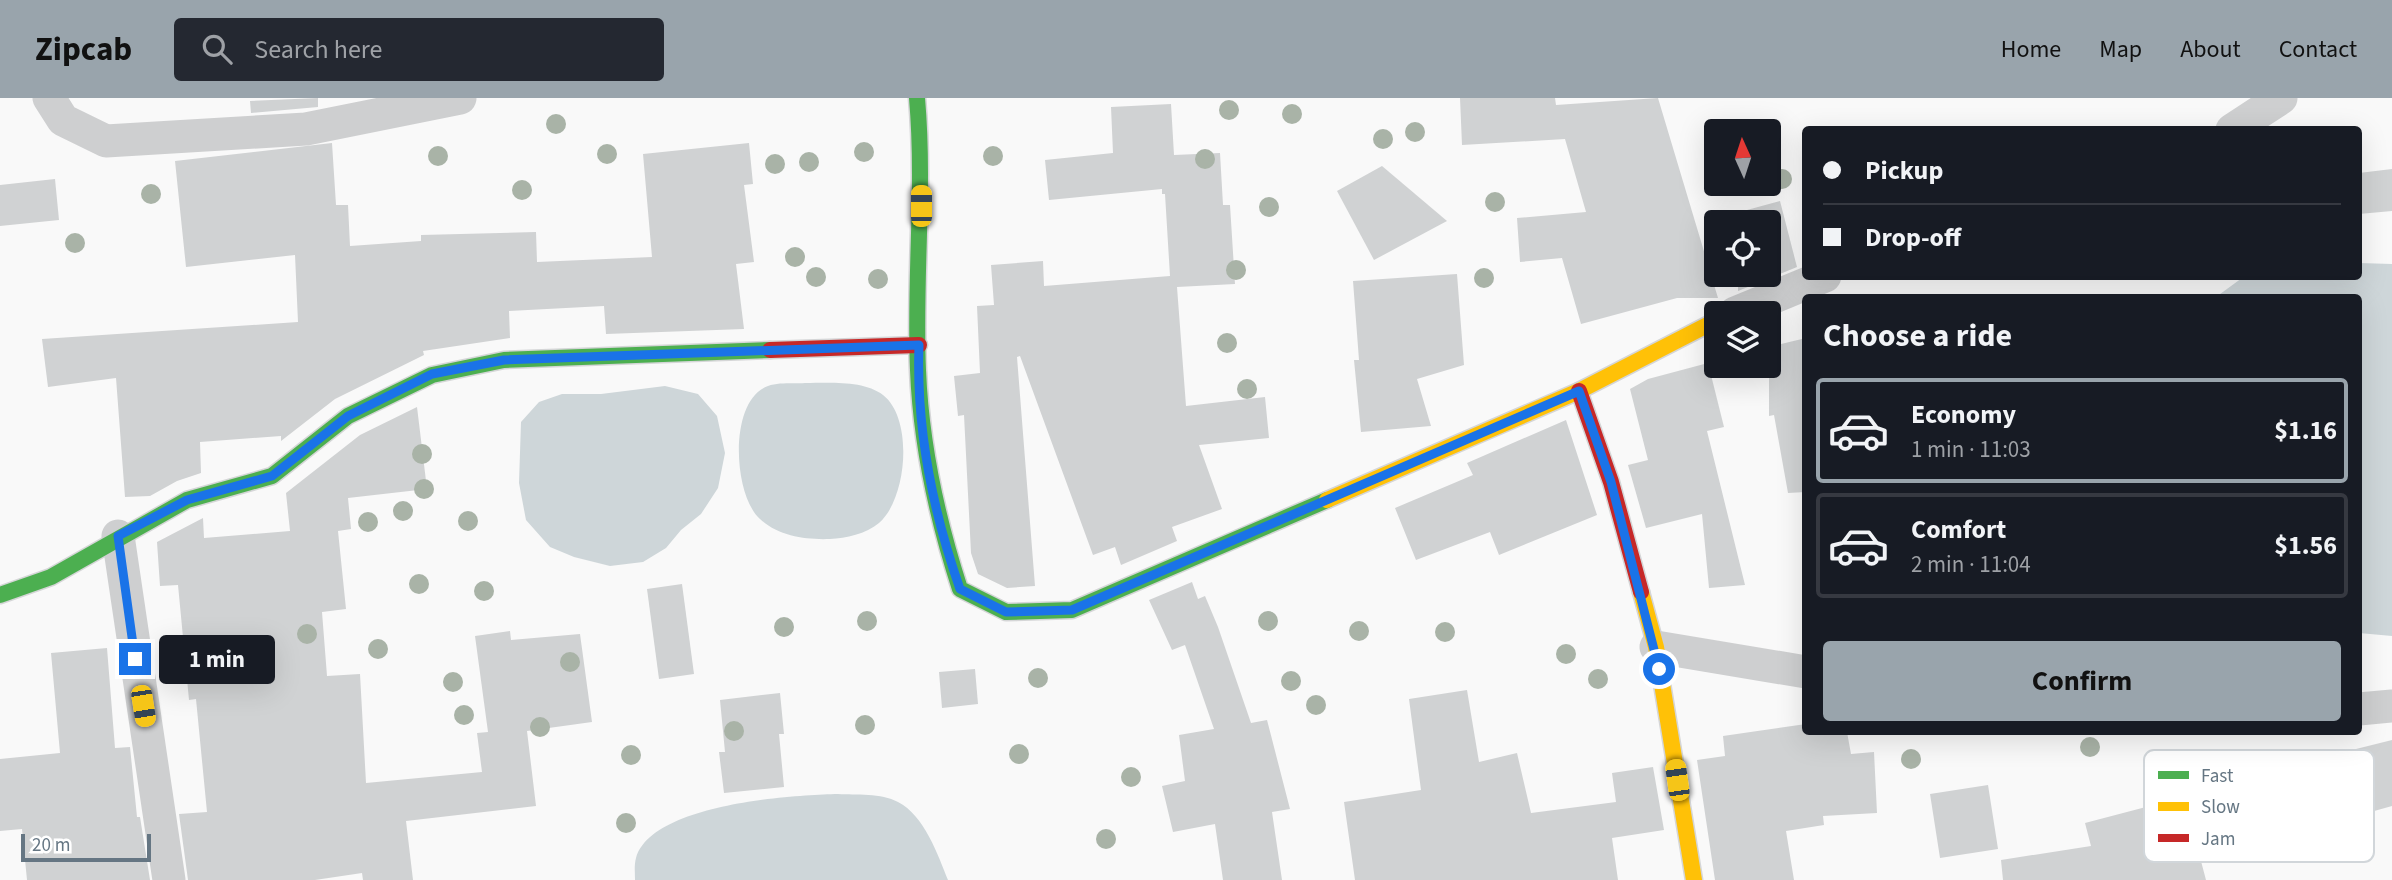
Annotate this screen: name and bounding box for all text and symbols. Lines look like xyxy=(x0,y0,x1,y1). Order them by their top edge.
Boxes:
search box xyxy=(174,18,664,81)
text: Zipcab xyxy=(35,26,132,73)
icon: search xyxy=(198,30,236,68)
text: Search here xyxy=(254,31,382,68)
text: Home xyxy=(2001,32,2061,67)
text: Map xyxy=(2099,32,2142,67)
text: About xyxy=(2180,32,2241,67)
text: Contact xyxy=(2279,32,2357,67)
north arrow xyxy=(1704,119,1782,196)
map controls xyxy=(1704,119,1781,378)
text: Pickup xyxy=(1865,152,1943,189)
car xyxy=(911,185,932,227)
button: locate xyxy=(1704,210,1781,287)
text: Drop-off xyxy=(1865,219,1961,256)
button: layers xyxy=(1704,301,1781,378)
text: Choose a ride xyxy=(1823,313,2012,359)
text: Economy xyxy=(1911,396,2016,433)
icon: car xyxy=(1827,399,1890,462)
text: $1.16 xyxy=(2274,412,2337,449)
text: 1 min · 11:03 xyxy=(1911,433,2031,466)
text: Comfort xyxy=(1911,511,2006,548)
icon: car xyxy=(1827,514,1890,577)
text: $1.56 xyxy=(2274,527,2337,564)
text: 2 min · 11:04 xyxy=(1911,548,2031,581)
callout: 1 min xyxy=(160,634,275,684)
button: Confirm xyxy=(1823,641,2341,721)
route end xyxy=(119,643,151,675)
text: 1 min xyxy=(189,643,245,676)
route start xyxy=(1643,653,1675,685)
car xyxy=(130,684,157,728)
legend xyxy=(2144,750,2374,862)
car xyxy=(1664,758,1691,802)
text: Fast xyxy=(2201,763,2234,790)
text: Slow xyxy=(2201,794,2240,821)
text: Jam xyxy=(2201,826,2235,853)
scale bar xyxy=(21,831,150,863)
text: 20 m xyxy=(32,832,70,859)

